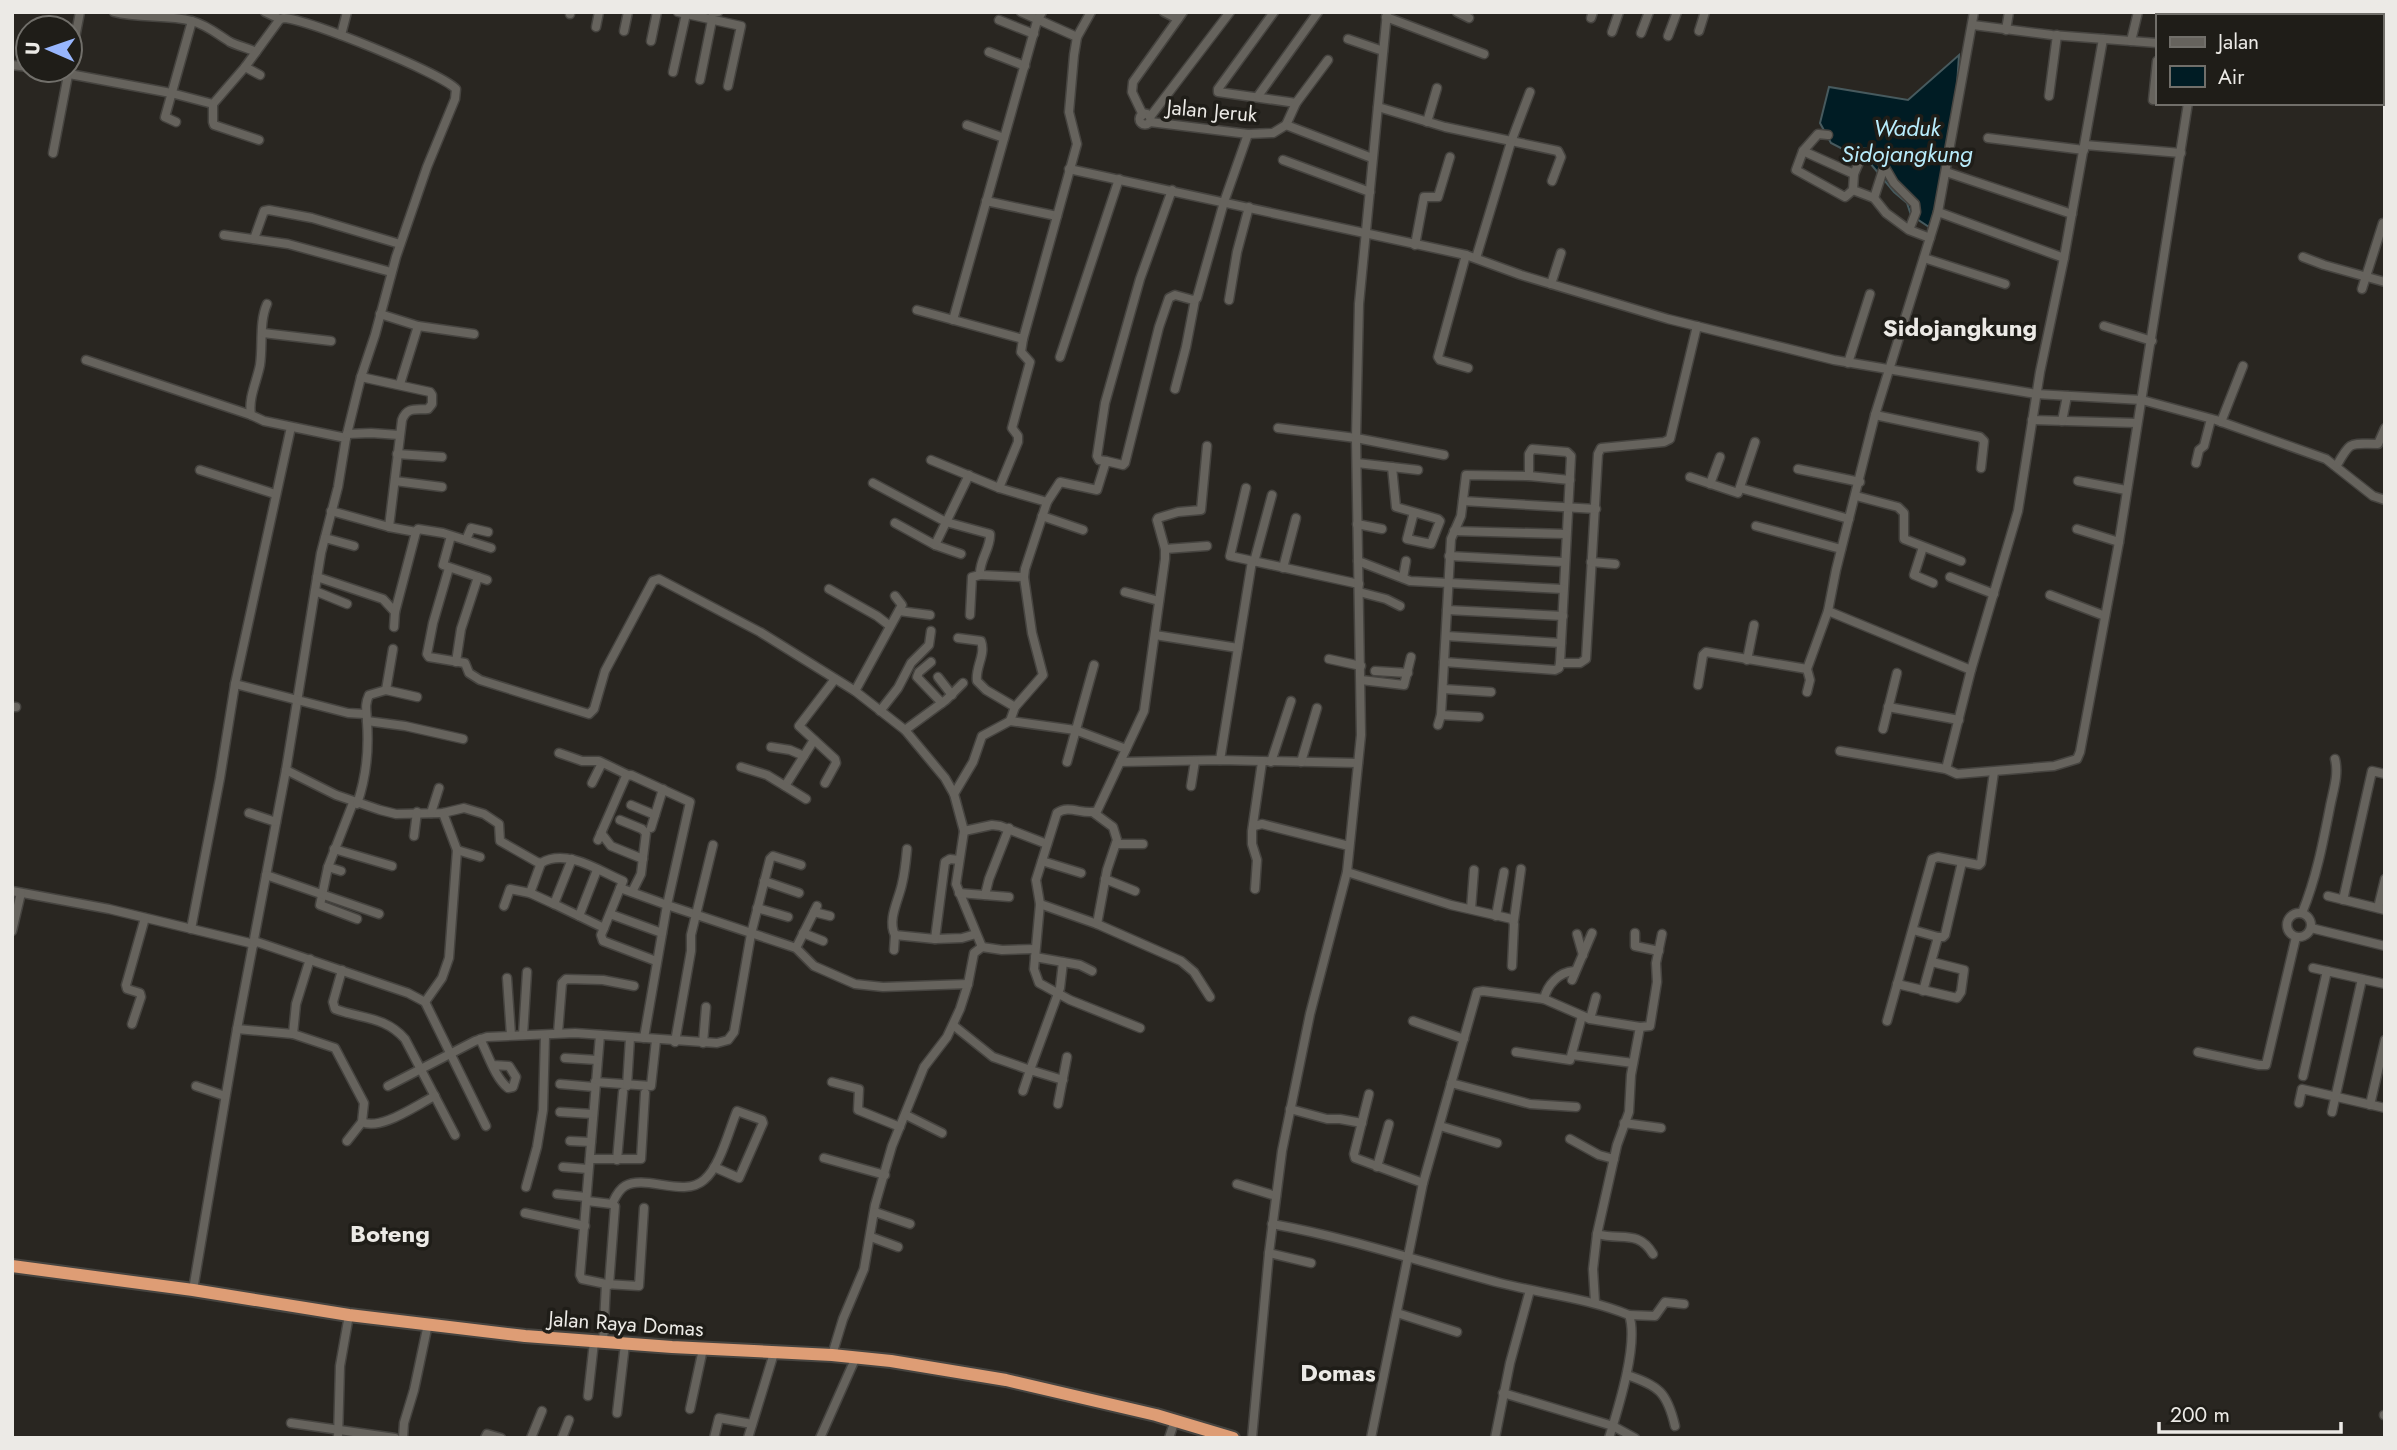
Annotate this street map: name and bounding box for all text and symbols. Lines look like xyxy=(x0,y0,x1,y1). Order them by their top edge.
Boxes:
north arrow xyxy=(14,14,84,84)
legend xyxy=(2156,14,2383,105)
text: Jalan xyxy=(2215,27,2259,57)
text: U xyxy=(19,41,46,56)
text: Air xyxy=(2218,62,2245,92)
street label: Jalan Jeruk xyxy=(1163,92,1259,130)
water label: Waduk Sidojangkung xyxy=(1841,111,1973,171)
district label: Sidojangkung xyxy=(1883,310,2037,345)
district label: Boteng xyxy=(350,1216,430,1251)
street label: Jalan Raya Domas xyxy=(544,1303,705,1344)
district label: Domas xyxy=(1300,1355,1376,1390)
scale bar xyxy=(2159,1390,2341,1434)
text: 200 m xyxy=(2170,1400,2230,1430)

